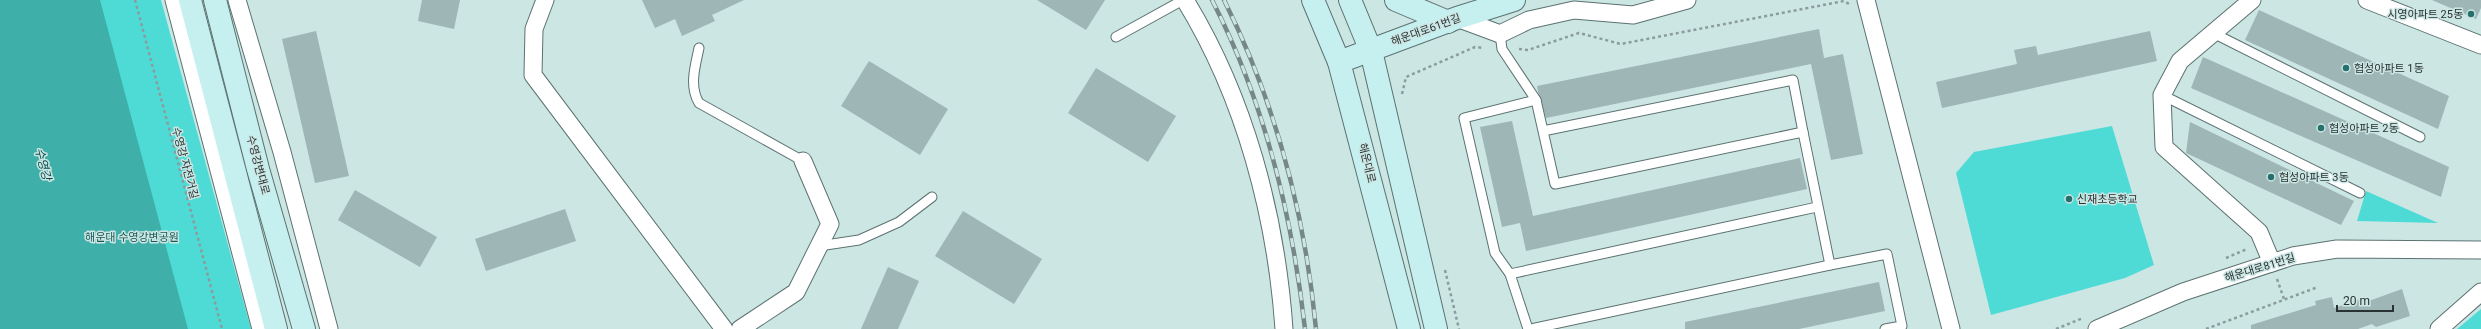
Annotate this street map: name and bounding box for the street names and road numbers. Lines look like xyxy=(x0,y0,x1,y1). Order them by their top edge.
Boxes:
street label: 해운대로61번길 xyxy=(1389,11,1463,49)
street label: 수영강 자전거길 xyxy=(169,126,201,200)
street label: 수영강변대로 xyxy=(244,134,272,196)
street label: 해운대로 xyxy=(1356,142,1378,184)
street label: 해운대로81번길 xyxy=(2223,251,2297,285)

